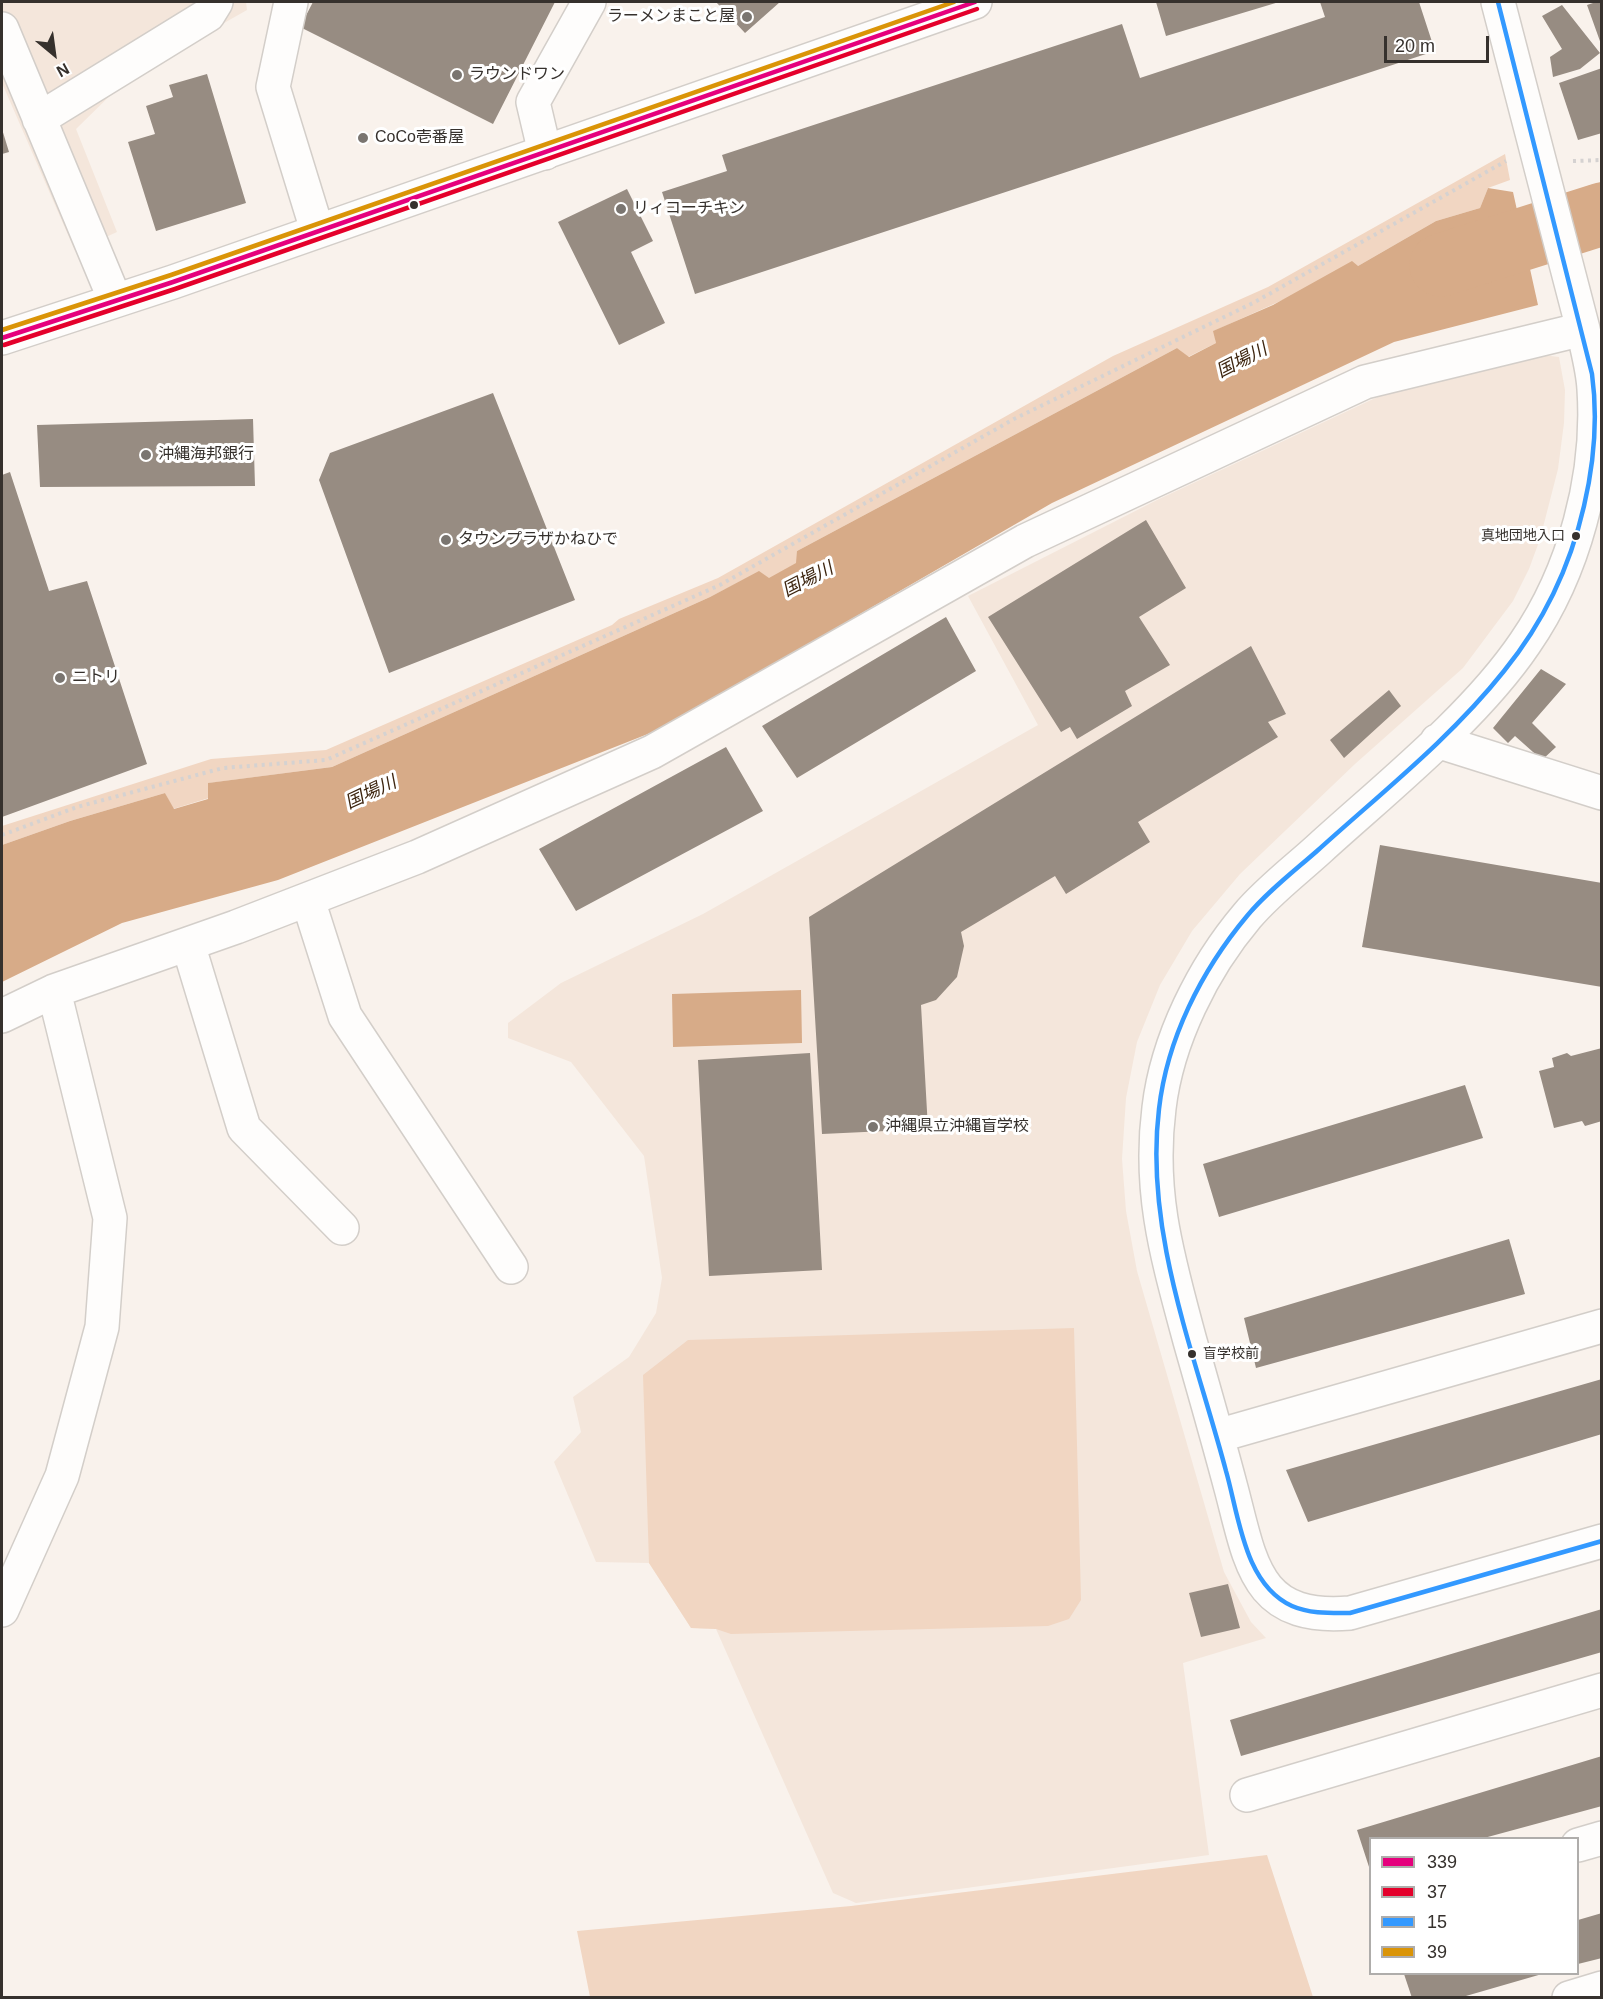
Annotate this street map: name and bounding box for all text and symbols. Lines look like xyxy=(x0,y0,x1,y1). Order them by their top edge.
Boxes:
place label: ラーメンまこと屋 xyxy=(607,7,735,27)
marker: ラーメンまこと屋 xyxy=(740,10,754,24)
north arrow xyxy=(24,24,84,84)
scale bar xyxy=(1387,24,1492,62)
text: 20 m xyxy=(1395,36,1435,56)
text: N xyxy=(54,60,72,80)
place label: ラウンドワン xyxy=(469,65,565,85)
marker: ラウンドワン xyxy=(450,68,464,82)
place label: CoCo壱番屋 xyxy=(375,128,464,148)
marker: CoCo壱番屋 xyxy=(356,131,370,145)
unlabelled marker xyxy=(408,199,420,211)
place label: リィコーチキン xyxy=(633,199,745,219)
marker: リィコーチキン xyxy=(614,202,628,216)
water label: 国場川 xyxy=(1213,339,1271,383)
place label: 沖縄海邦銀行 xyxy=(158,445,254,465)
marker: 沖縄海邦銀行 xyxy=(139,448,153,462)
place label: 真地団地入口 xyxy=(1481,528,1565,544)
place label: タウンプラザかねひで xyxy=(458,530,618,550)
marker: 真地団地入口 xyxy=(1570,530,1582,542)
marker: タウンプラザかねひで xyxy=(439,533,453,547)
water label: 国場川 xyxy=(779,558,837,602)
place label: ニトリ xyxy=(72,668,120,688)
marker: ニトリ xyxy=(53,671,67,685)
water label: 国場川 xyxy=(342,772,400,814)
place label: 沖縄県立沖縄盲学校 xyxy=(885,1117,1029,1137)
marker: 沖縄県立沖縄盲学校 xyxy=(866,1120,880,1134)
place label: 盲学校前 xyxy=(1203,1346,1259,1362)
marker: 盲学校前 xyxy=(1186,1348,1198,1360)
legend xyxy=(1369,1837,1579,1975)
text: 339 xyxy=(1427,1852,1457,1872)
text: 37 xyxy=(1427,1882,1447,1902)
text: 15 xyxy=(1427,1912,1447,1932)
text: 39 xyxy=(1427,1942,1447,1962)

